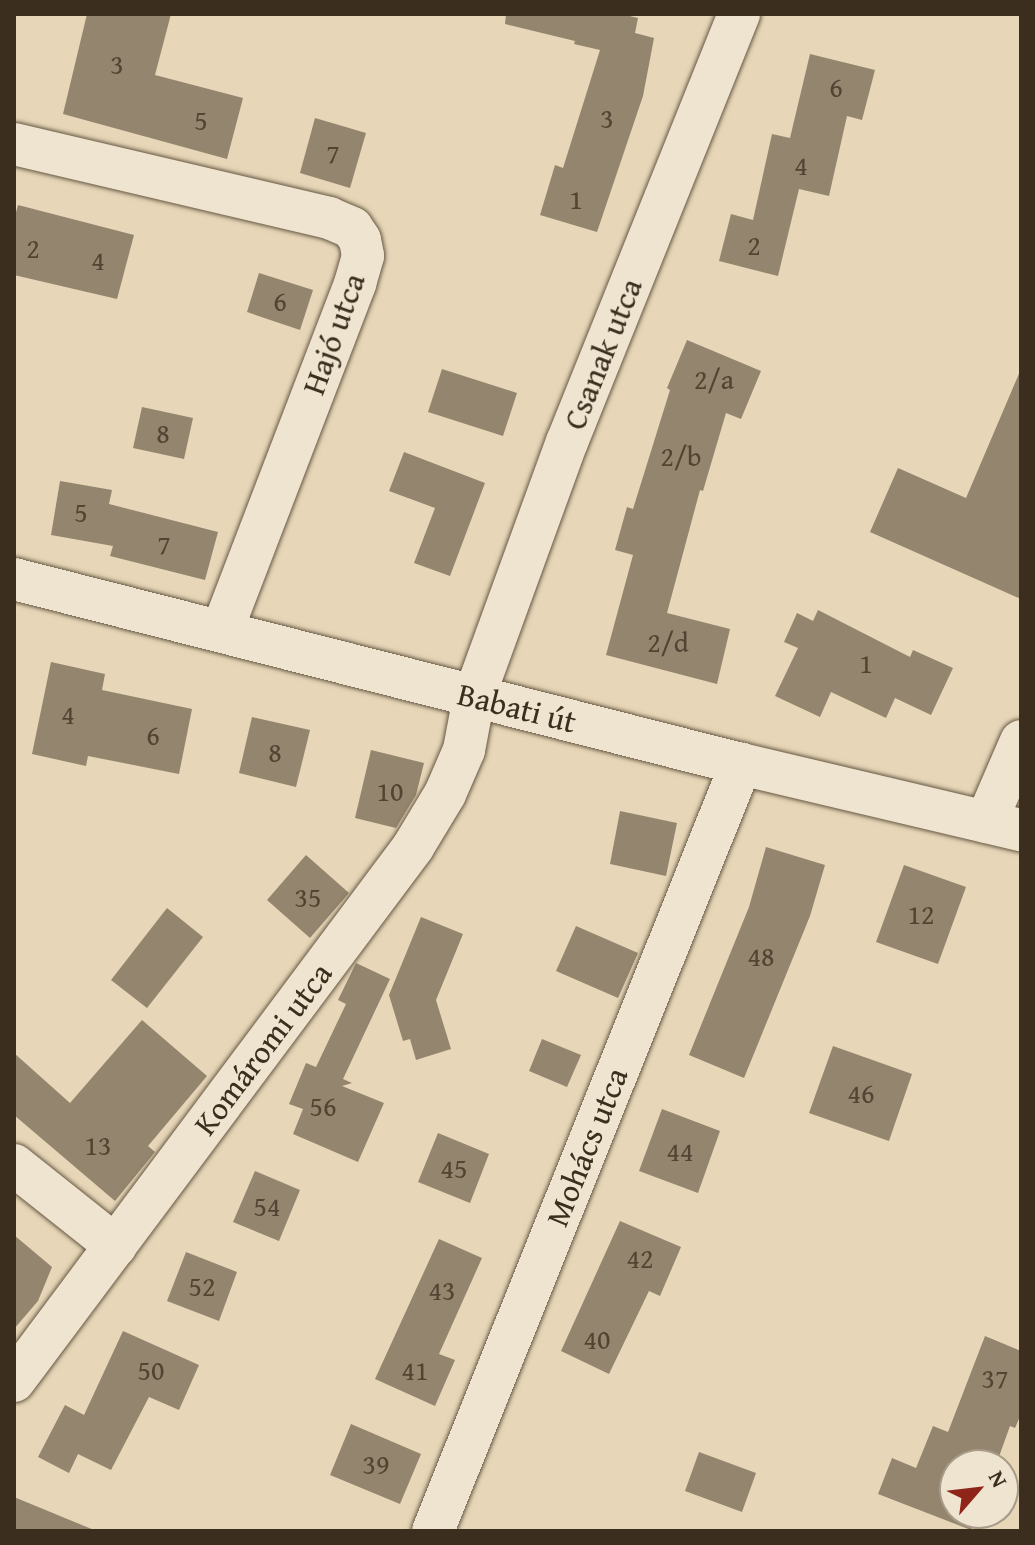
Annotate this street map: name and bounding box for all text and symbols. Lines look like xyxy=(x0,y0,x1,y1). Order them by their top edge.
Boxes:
house number: 3 xyxy=(110,47,124,81)
house number: 6 xyxy=(829,70,843,104)
house number: 3 xyxy=(600,101,614,135)
house number: 5 xyxy=(194,103,208,137)
house number: 7 xyxy=(326,136,340,170)
house number: 4 xyxy=(794,148,808,182)
house number: 1 xyxy=(569,182,583,216)
house number: 2 xyxy=(747,228,761,262)
house number: 2 xyxy=(26,231,40,265)
house number: 4 xyxy=(91,243,105,277)
street label: Hajó utca xyxy=(294,268,374,400)
street label: Csanak utca xyxy=(555,273,651,435)
house number: 6 xyxy=(273,284,287,318)
house number: 2/a xyxy=(694,362,734,396)
house number: 8 xyxy=(156,416,170,450)
house number: 2/b xyxy=(660,439,702,473)
house number: 5 xyxy=(74,495,88,529)
house number: 7 xyxy=(157,527,171,561)
house number: 2/d xyxy=(647,625,689,659)
house number: 1 xyxy=(859,646,873,680)
street label: Babati út xyxy=(454,675,580,741)
house number: 4 xyxy=(61,697,75,731)
house number: 6 xyxy=(146,718,160,752)
house number: 8 xyxy=(268,735,282,769)
house number: 10 xyxy=(377,774,403,808)
house number: 35 xyxy=(295,880,321,914)
house number: 12 xyxy=(908,897,934,931)
house number: 48 xyxy=(748,939,774,973)
street label: Komáromi utca xyxy=(186,955,340,1143)
street label: Mohács utca xyxy=(538,1062,636,1232)
house number: 46 xyxy=(848,1076,874,1110)
house number: 56 xyxy=(310,1089,336,1123)
house number: 13 xyxy=(85,1128,111,1162)
house number: 44 xyxy=(667,1134,693,1168)
house number: 45 xyxy=(441,1151,467,1185)
house number: 54 xyxy=(254,1189,280,1223)
house number: 42 xyxy=(627,1241,653,1275)
house number: 52 xyxy=(189,1269,215,1303)
house number: 43 xyxy=(429,1273,455,1307)
house number: 40 xyxy=(584,1322,610,1356)
house number: 50 xyxy=(138,1353,164,1387)
house number: 41 xyxy=(402,1353,428,1387)
house number: 37 xyxy=(982,1361,1008,1395)
house number: 39 xyxy=(363,1447,389,1481)
north arrow xyxy=(939,1449,1019,1529)
text: N xyxy=(981,1465,1016,1493)

